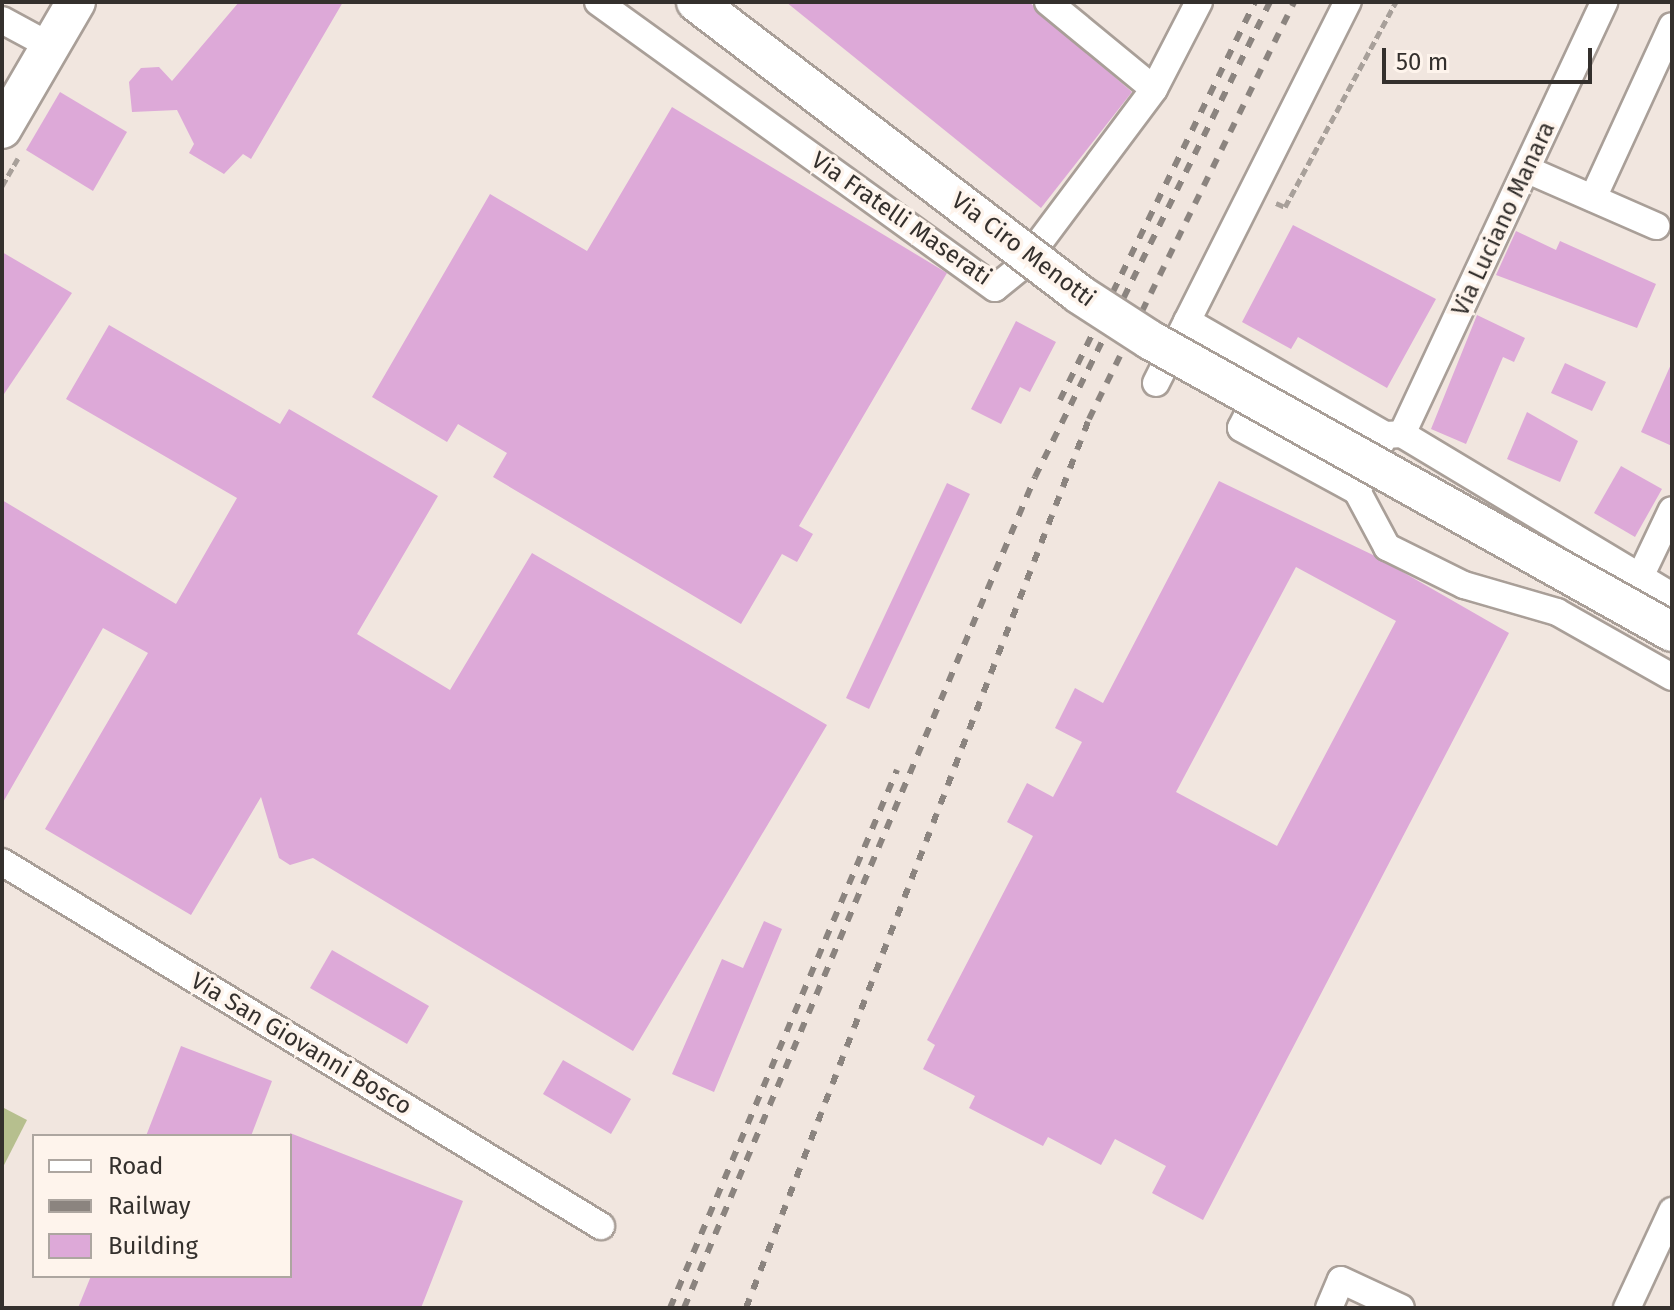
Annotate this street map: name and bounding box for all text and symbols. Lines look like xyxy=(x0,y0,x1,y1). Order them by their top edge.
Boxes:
scale bar xyxy=(1386,32,1596,82)
text: 50 m xyxy=(1396,48,1448,76)
street label: Via Luciano Manara xyxy=(1446,117,1562,321)
street label: Via Fratelli Maserati xyxy=(805,146,997,292)
street label: Via Ciro Menotti xyxy=(945,187,1101,313)
street label: Via San Giovanni Bosco xyxy=(185,967,417,1121)
legend xyxy=(32,1134,292,1278)
text: Road xyxy=(108,1152,163,1180)
text: Railway xyxy=(108,1192,191,1220)
text: Building xyxy=(108,1232,198,1260)

